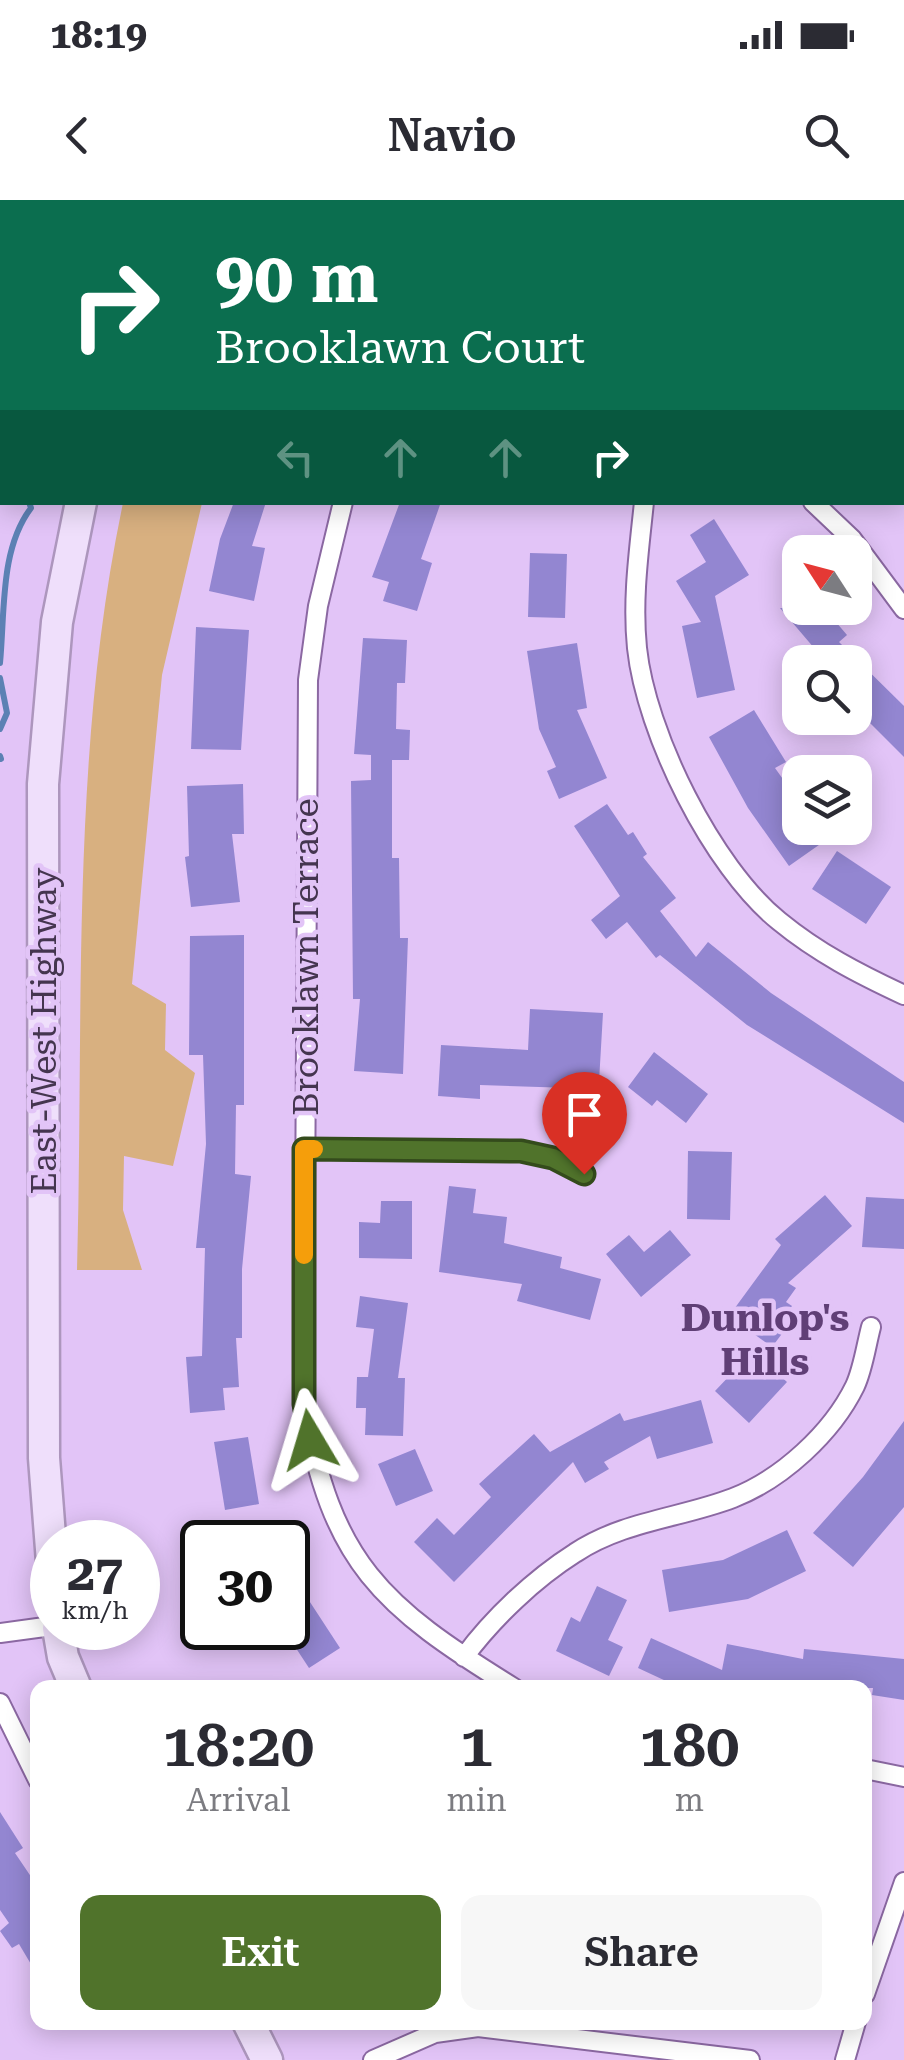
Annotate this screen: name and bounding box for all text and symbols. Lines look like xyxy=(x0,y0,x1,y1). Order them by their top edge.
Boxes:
text: 18:19 xyxy=(50,13,147,57)
icon: back xyxy=(50,108,105,163)
icon: search xyxy=(799,108,854,163)
text: Navio xyxy=(387,109,517,162)
text: 90 m xyxy=(215,237,379,319)
icon: right xyxy=(50,240,180,370)
text: Brooklawn Court xyxy=(215,321,585,374)
icon: left xyxy=(268,430,323,485)
icon: ahead xyxy=(373,430,428,485)
icon: ahead xyxy=(478,430,533,485)
icon: right xyxy=(583,430,638,485)
north arrow xyxy=(782,535,872,625)
map controls xyxy=(782,535,872,845)
button: search xyxy=(782,645,872,735)
button: layers xyxy=(782,755,872,845)
street label: Brooklawn Terrace xyxy=(286,798,327,1116)
street label: East-West Highway xyxy=(24,867,65,1195)
pin xyxy=(542,1072,627,1175)
icon: arrive xyxy=(557,1087,612,1142)
district label: Dunlop's Hills xyxy=(681,1296,849,1384)
position arrow xyxy=(258,1388,362,1492)
speed limit sign: 30 xyxy=(180,1520,310,1650)
text: 27 xyxy=(67,1544,123,1602)
text: km/h xyxy=(62,1596,128,1625)
text: 18:20 xyxy=(162,1710,314,1781)
text: 1 xyxy=(460,1710,493,1781)
text: 180 xyxy=(639,1710,740,1781)
text: Arrival xyxy=(186,1781,290,1819)
text: min xyxy=(447,1781,507,1819)
text: m xyxy=(675,1781,704,1819)
button: Exit xyxy=(80,1895,441,2010)
button: Share xyxy=(461,1895,822,2010)

